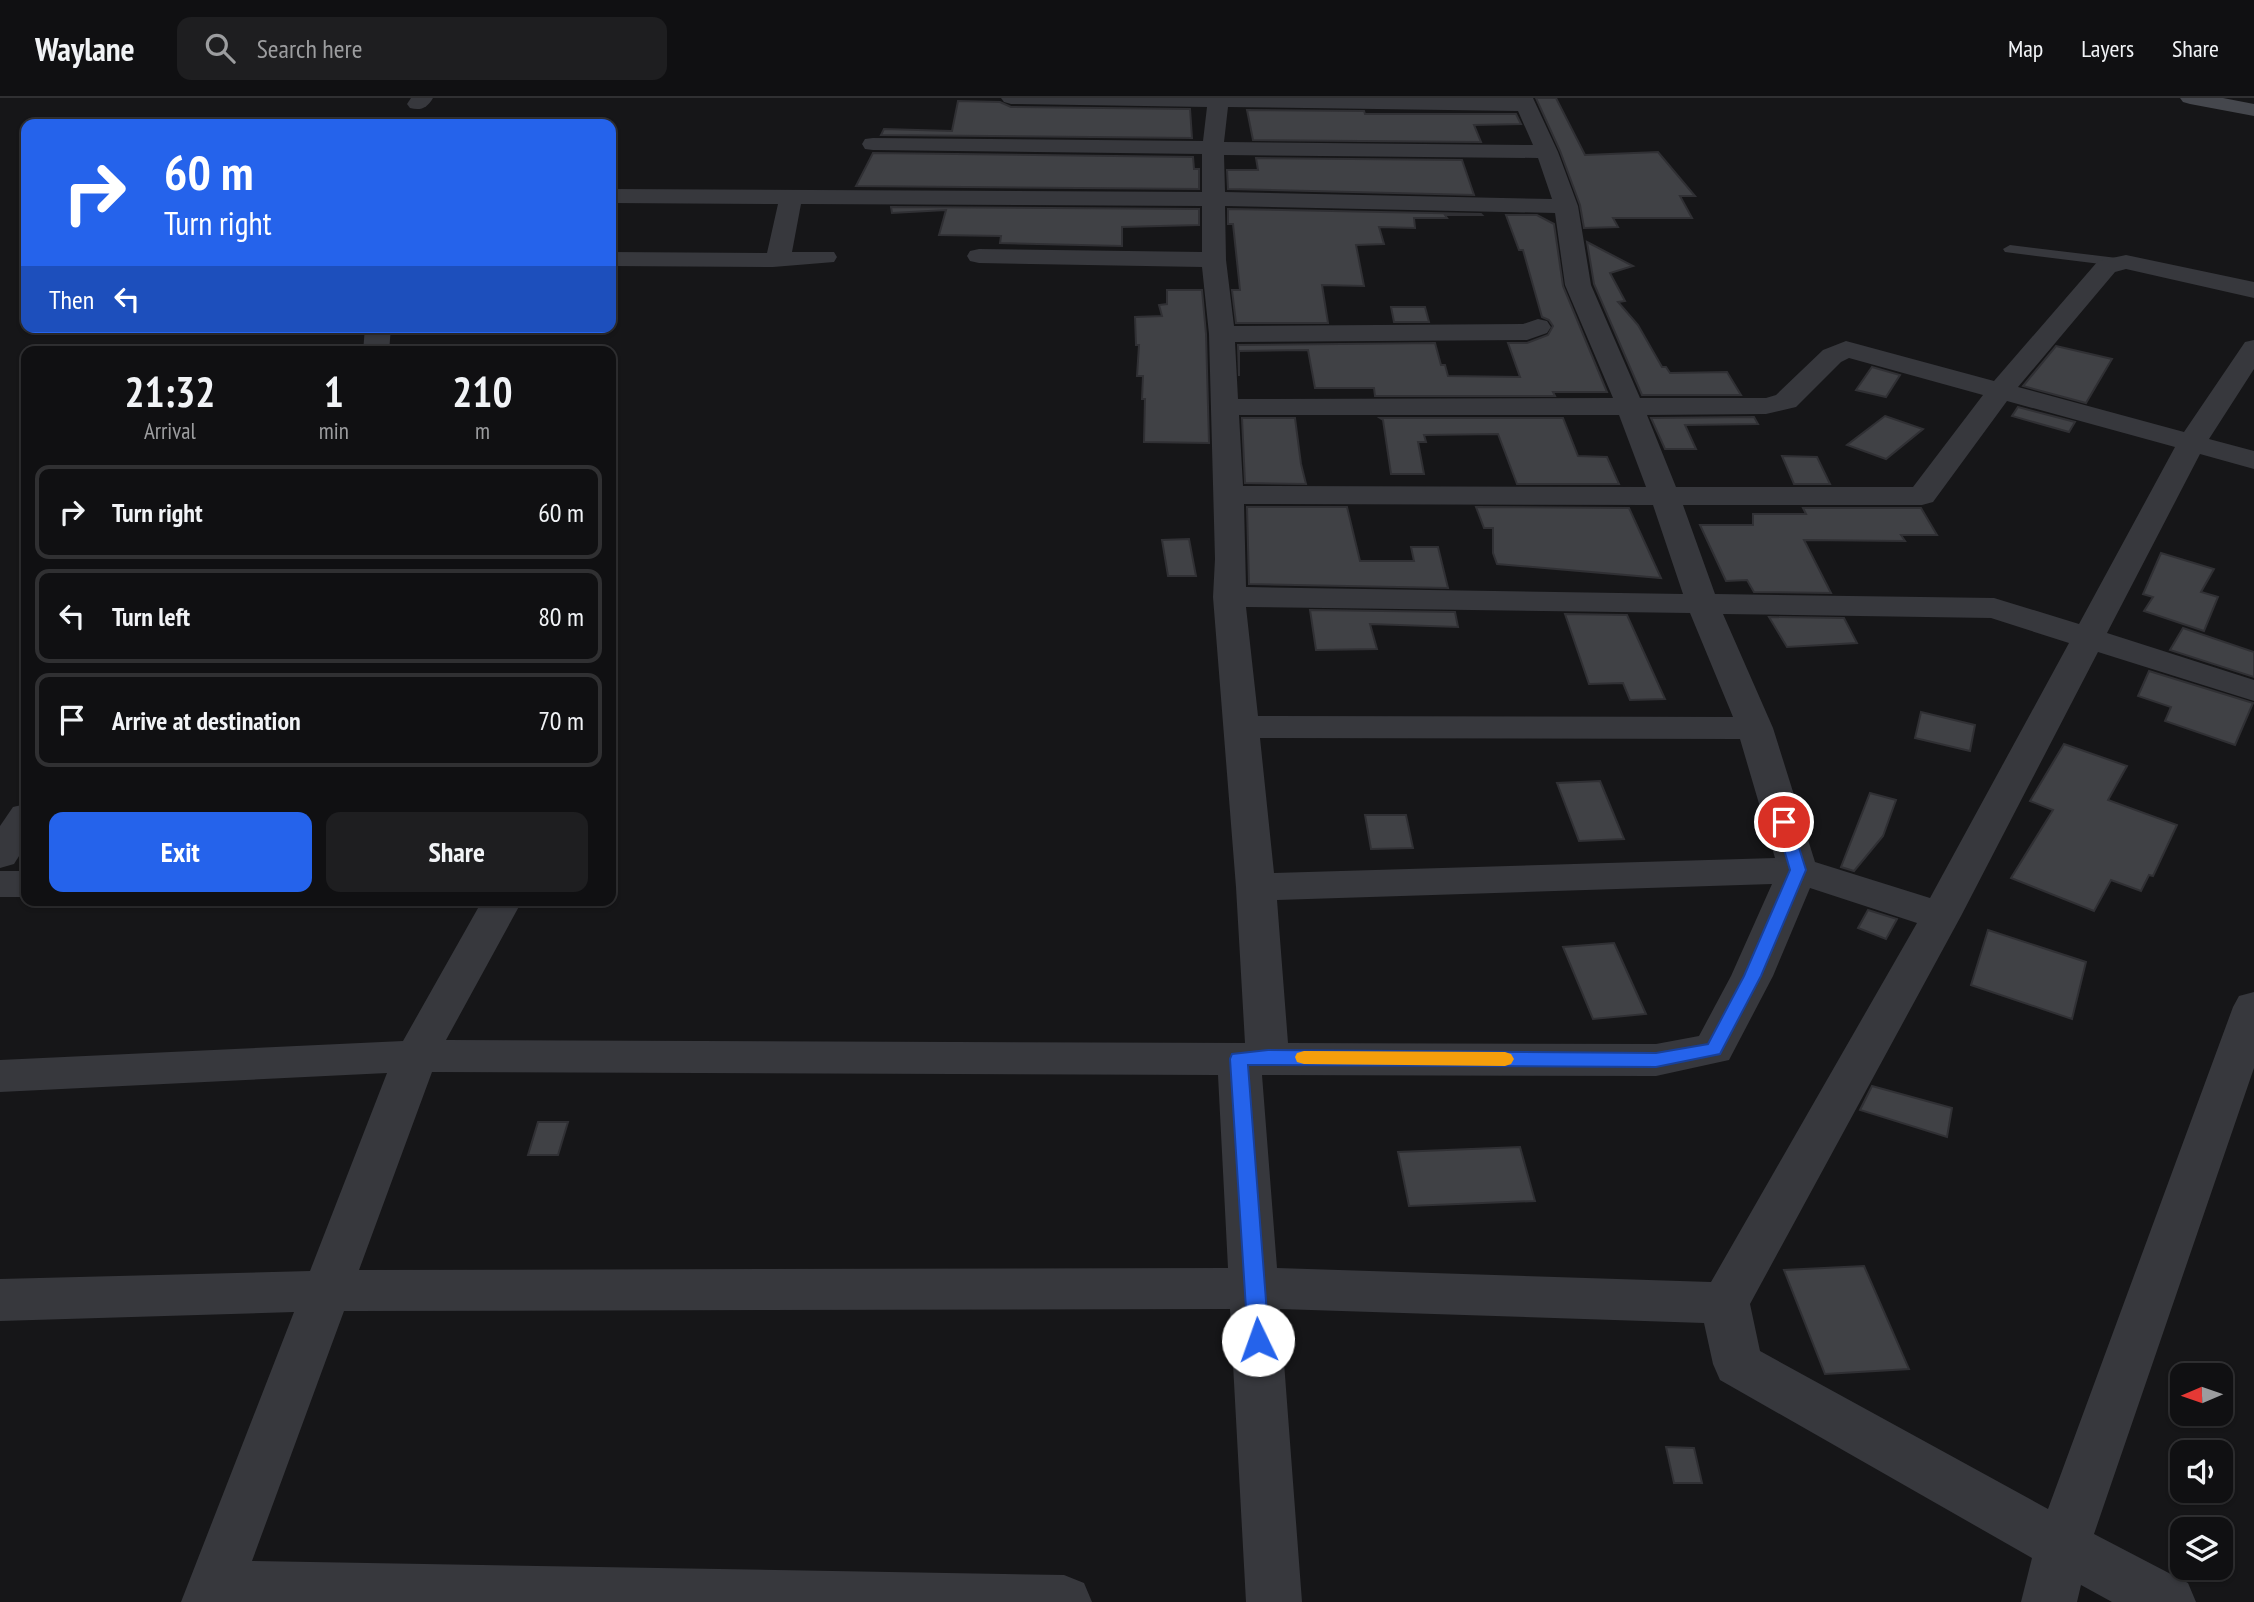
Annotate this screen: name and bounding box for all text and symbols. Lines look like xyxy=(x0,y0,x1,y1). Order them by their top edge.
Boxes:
search box xyxy=(177,17,667,80)
text: Waylane xyxy=(35,27,135,70)
icon: search xyxy=(201,29,239,67)
text: Search here xyxy=(257,32,362,65)
text: Map xyxy=(2008,33,2043,64)
text: Layers xyxy=(2081,33,2134,64)
text: Share xyxy=(2172,33,2219,64)
text: 60 m xyxy=(164,140,253,204)
icon: right xyxy=(49,147,140,238)
text: Turn right xyxy=(164,202,272,244)
icon: left xyxy=(108,280,146,318)
text: Then xyxy=(49,283,94,316)
text: 21:32 xyxy=(124,364,215,419)
text: 1 xyxy=(324,364,344,419)
text: 210 xyxy=(452,364,513,419)
text: Arrival xyxy=(144,416,196,445)
text: min xyxy=(319,416,349,445)
text: m xyxy=(475,416,490,445)
icon: right xyxy=(53,493,91,531)
text: Turn right xyxy=(112,496,203,529)
text: 60 m xyxy=(538,496,584,529)
icon: left xyxy=(53,597,91,635)
text: Turn left xyxy=(112,600,190,633)
text: 80 m xyxy=(538,600,584,633)
icon: arrive xyxy=(53,701,91,739)
text: Arrive at destination xyxy=(112,704,301,737)
text: 70 m xyxy=(538,704,584,737)
pin xyxy=(1754,792,1814,852)
icon: arrive xyxy=(1765,803,1803,841)
button: Exit xyxy=(49,812,312,892)
button: Share xyxy=(326,812,588,892)
position arrow xyxy=(1221,1303,1295,1377)
north arrow xyxy=(2170,1363,2233,1426)
map controls xyxy=(2170,1363,2233,1580)
button: sound xyxy=(2170,1440,2233,1503)
button: layers xyxy=(2170,1517,2233,1580)

